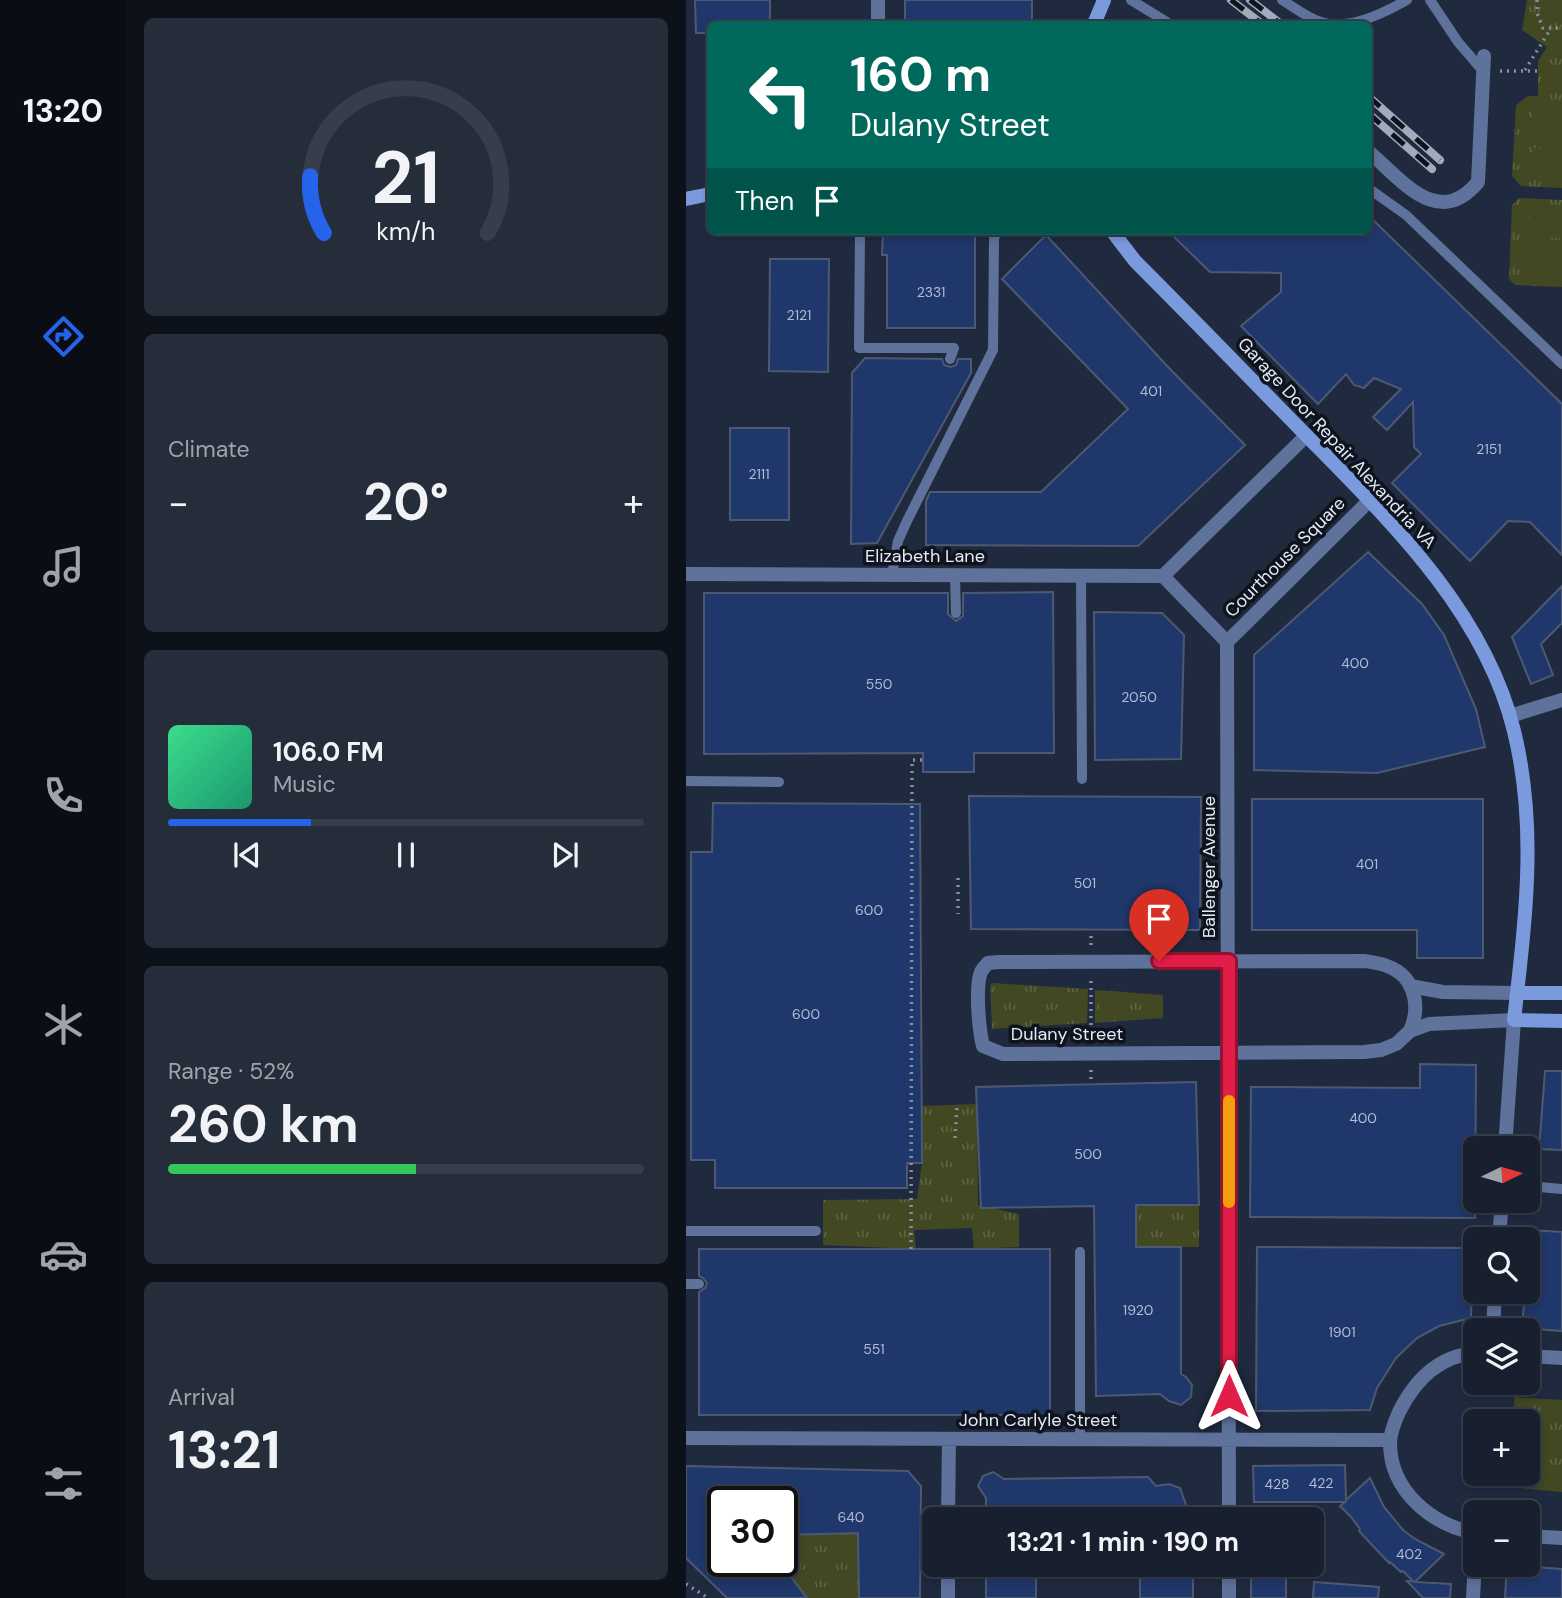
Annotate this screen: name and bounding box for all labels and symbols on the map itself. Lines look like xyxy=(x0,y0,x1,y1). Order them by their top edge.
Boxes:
house number: 2331 xyxy=(917,283,945,301)
house number: 2121 xyxy=(787,306,811,324)
street label: Garage Door Repair Alexandria VA xyxy=(1232,332,1442,554)
house number: 401 xyxy=(1140,382,1162,400)
house number: 2151 xyxy=(1476,440,1502,458)
house number: 2111 xyxy=(748,465,770,483)
street label: Courthouse Square xyxy=(1219,491,1351,623)
street label: Elizabeth Lane xyxy=(865,544,985,568)
house number: 400 xyxy=(1341,654,1369,672)
house number: 550 xyxy=(866,675,892,693)
house number: 2050 xyxy=(1121,688,1157,706)
street label: Ballenger Avenue xyxy=(1197,796,1221,938)
house number: 401 xyxy=(1356,855,1378,873)
house number: 501 xyxy=(1074,874,1096,892)
pin xyxy=(1129,889,1189,961)
house number: 600 xyxy=(855,901,883,919)
house number: 600 xyxy=(792,1005,820,1023)
street label: Dulany Street xyxy=(1011,1022,1123,1046)
house number: 400 xyxy=(1349,1109,1377,1127)
north arrow xyxy=(1463,1136,1540,1213)
house number: 500 xyxy=(1074,1145,1102,1163)
house number: 1920 xyxy=(1123,1301,1153,1319)
house number: 1901 xyxy=(1328,1323,1356,1341)
house number: 551 xyxy=(863,1340,885,1358)
position arrow xyxy=(1192,1359,1266,1433)
street label: John Carlyle Street xyxy=(959,1408,1117,1432)
house number: 422 xyxy=(1309,1474,1333,1492)
house number: 428 xyxy=(1265,1475,1289,1493)
speed limit sign: 30 xyxy=(707,1486,798,1577)
house number: 640 xyxy=(838,1508,864,1526)
house number: 402 xyxy=(1396,1545,1422,1563)

